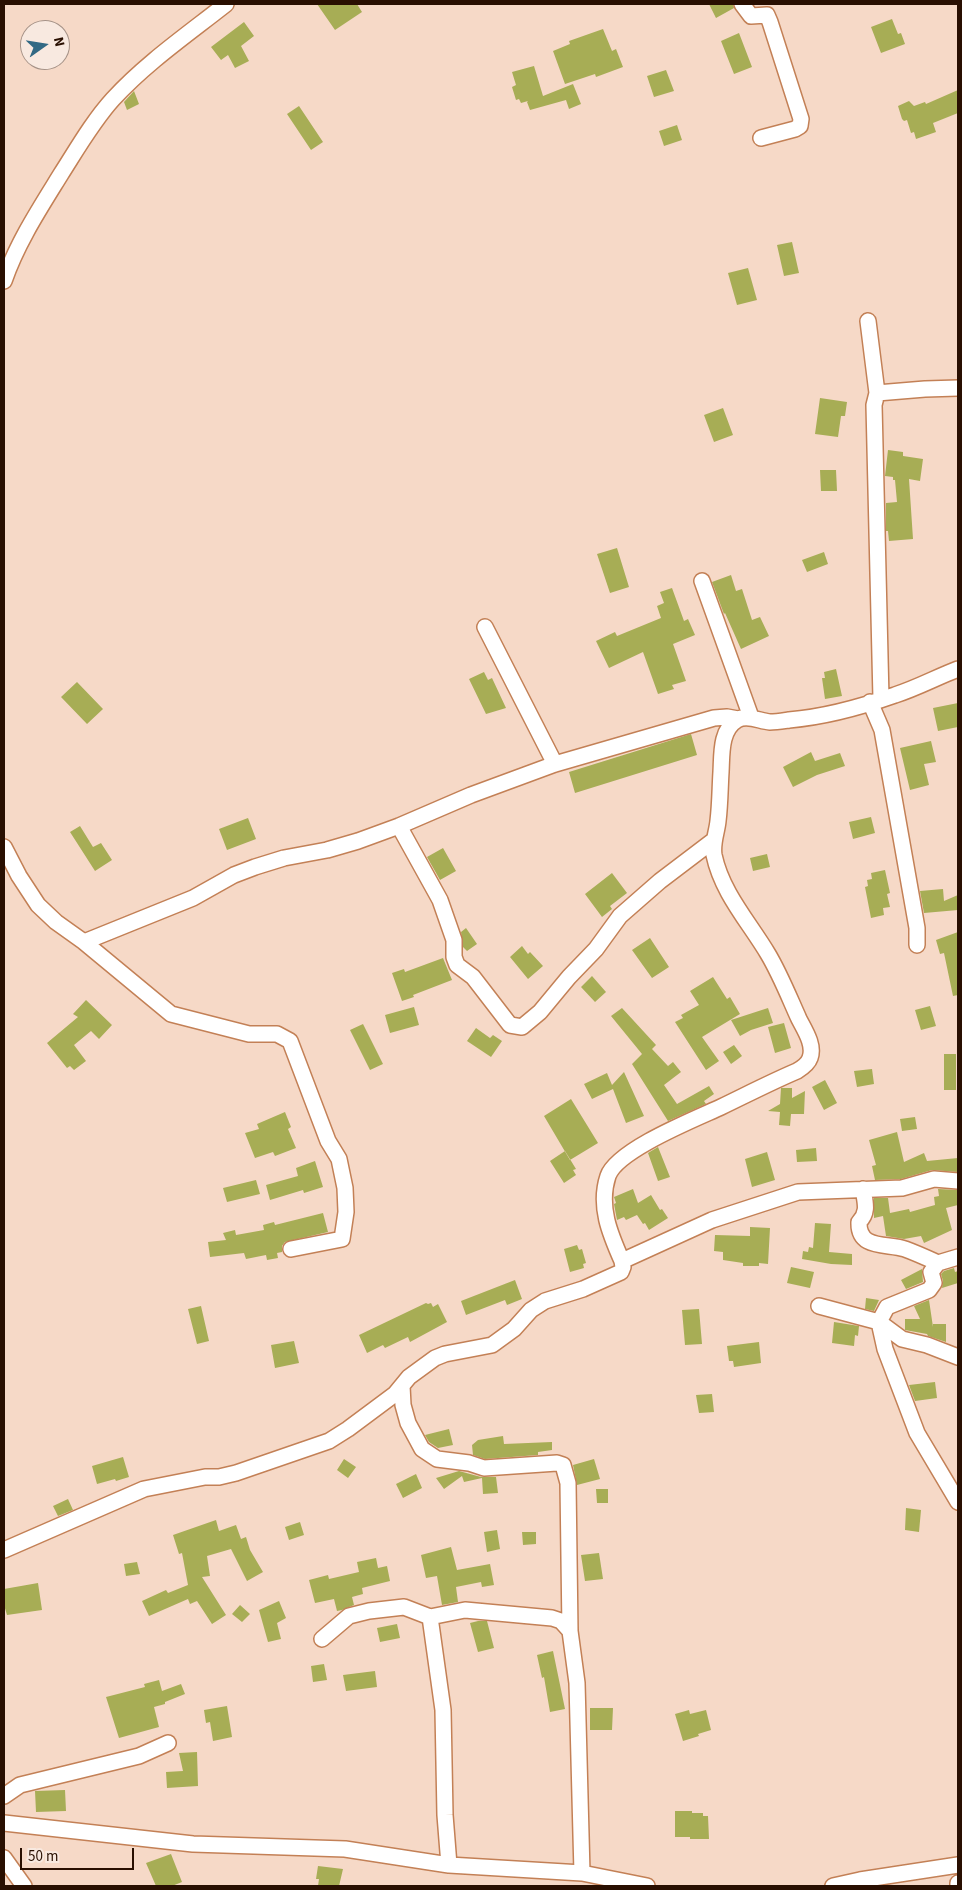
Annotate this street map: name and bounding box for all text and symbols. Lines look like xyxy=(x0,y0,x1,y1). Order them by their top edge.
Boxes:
north arrow xyxy=(20,20,70,70)
text: N xyxy=(48,35,69,49)
scale bar xyxy=(22,1838,136,1870)
text: 50 m xyxy=(28,1846,58,1867)

